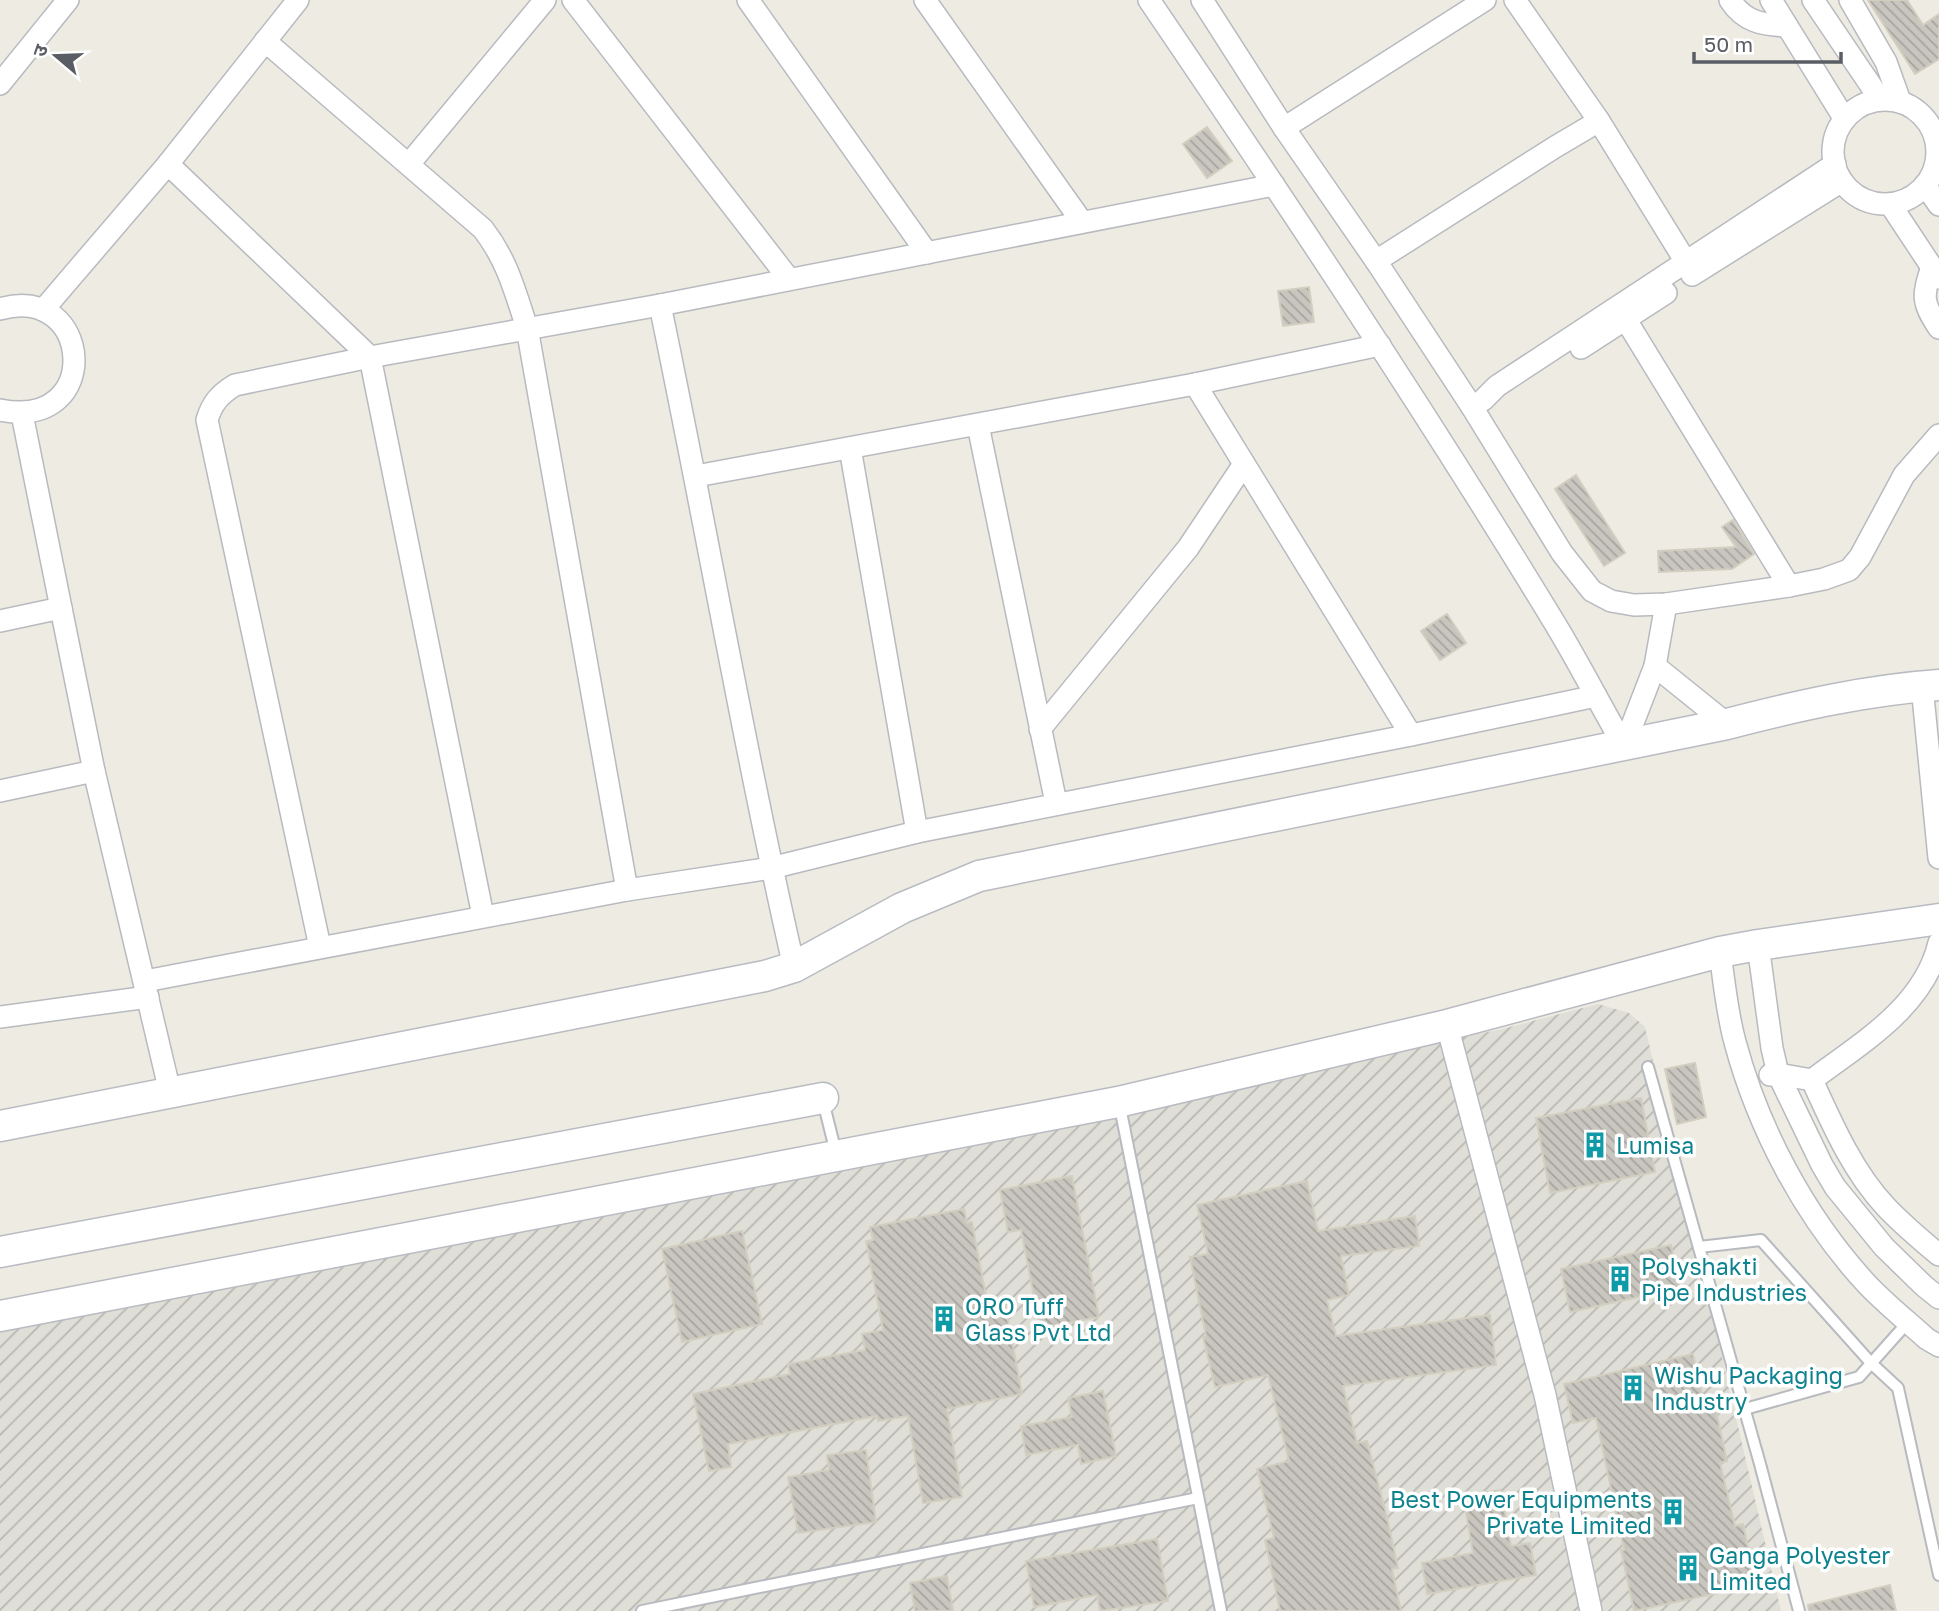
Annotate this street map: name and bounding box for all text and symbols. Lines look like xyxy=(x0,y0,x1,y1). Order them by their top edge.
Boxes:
north arrow xyxy=(21,21,91,91)
scale bar xyxy=(1694,21,1841,65)
text: 50 m xyxy=(1704,31,1753,57)
text: उ xyxy=(27,40,52,59)
building icon: Lumisa xyxy=(1580,1130,1610,1160)
place label: Lumisa xyxy=(1616,1131,1694,1159)
place label: Polyshakti Pipe Industries xyxy=(1641,1252,1807,1306)
building icon: Polyshakti Pipe Industries xyxy=(1605,1264,1635,1294)
place label: ORO Tuff Glass Pvt Ltd xyxy=(965,1292,1112,1346)
building icon: ORO Tuff Glass Pvt Ltd xyxy=(929,1304,959,1334)
place label: Wishu Packaging Industry xyxy=(1654,1361,1843,1415)
building icon: Wishu Packaging Industry xyxy=(1618,1373,1648,1403)
place label: Best Power Equipments Private Limited xyxy=(1390,1485,1652,1539)
building icon: Best Power Equipments Private Limited xyxy=(1658,1497,1688,1527)
place label: Ganga Polyester Limited xyxy=(1709,1541,1890,1595)
building icon: Ganga Polyester Limited xyxy=(1673,1553,1703,1583)

